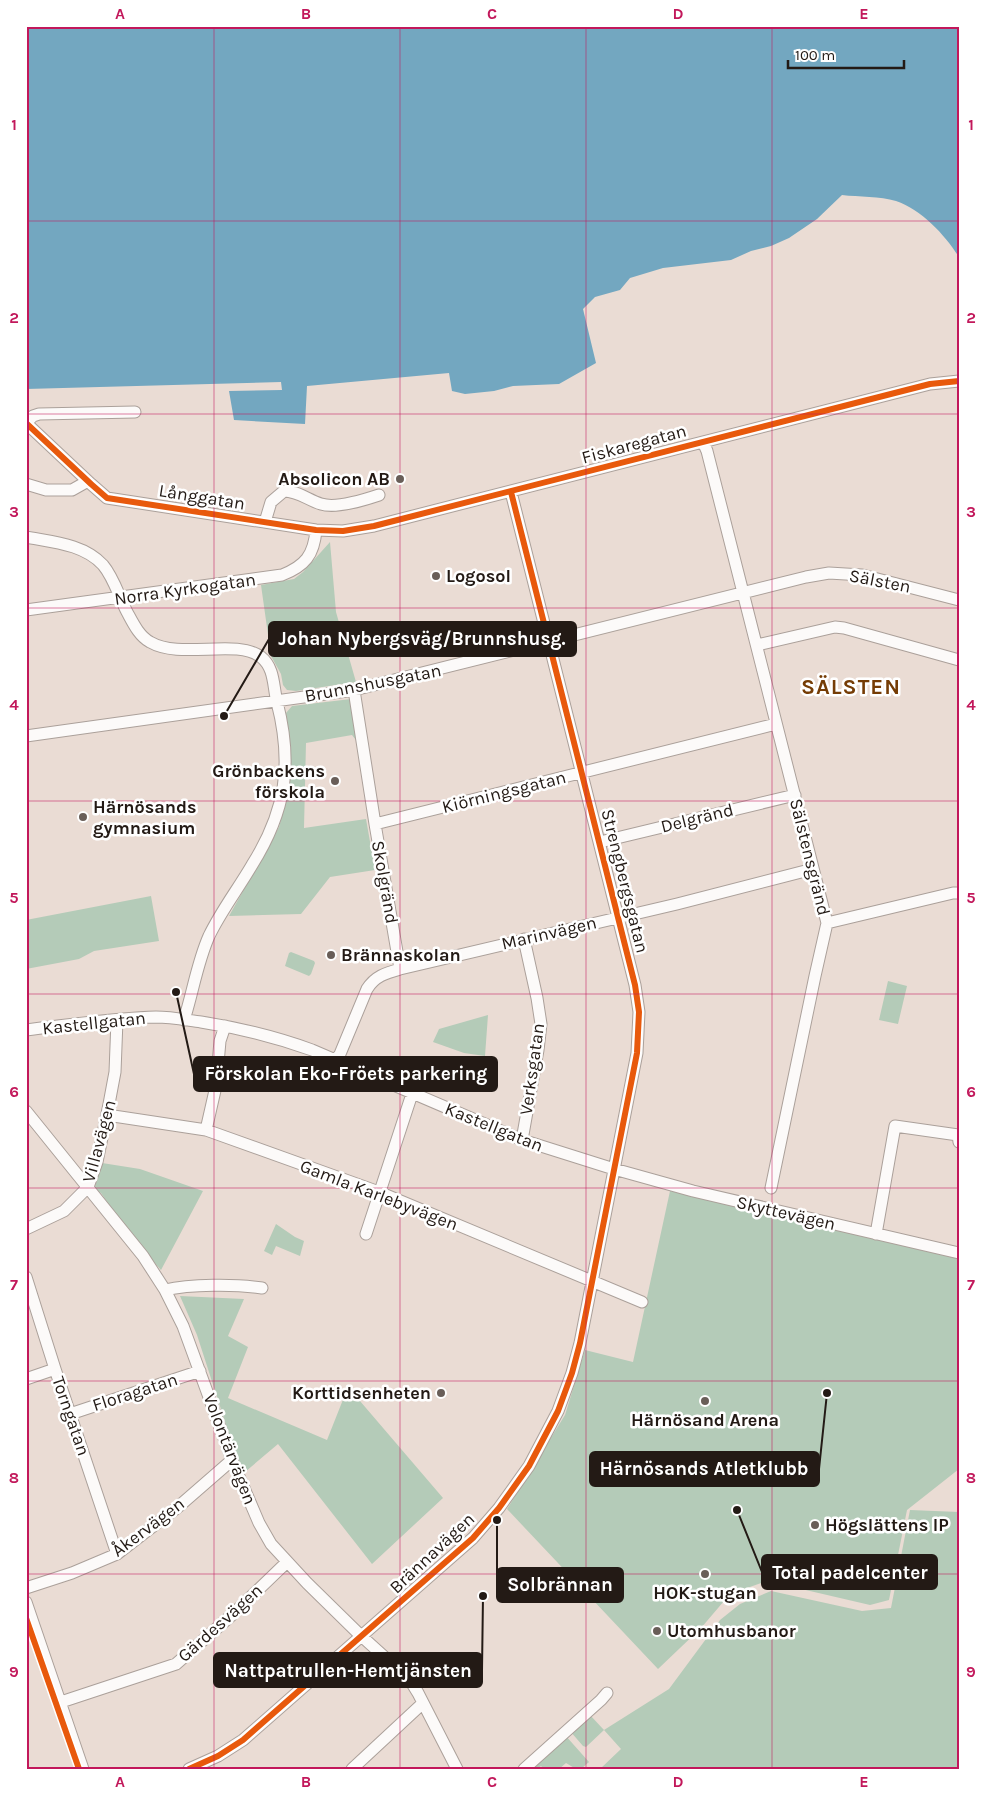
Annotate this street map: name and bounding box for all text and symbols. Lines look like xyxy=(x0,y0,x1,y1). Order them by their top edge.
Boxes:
text: A xyxy=(115,4,125,23)
text: B xyxy=(301,4,311,23)
text: C xyxy=(487,4,497,23)
text: D xyxy=(673,4,684,23)
text: E xyxy=(859,4,869,23)
scale bar xyxy=(788,38,904,70)
text: 100 m xyxy=(795,46,835,64)
text: 1 xyxy=(11,115,17,134)
text: 1 xyxy=(968,115,974,134)
text: 2 xyxy=(9,308,19,327)
text: 2 xyxy=(966,308,976,327)
street label: Fiskaregatan xyxy=(579,419,689,469)
place label: Absolicon AB xyxy=(278,468,390,490)
marker: Absolicon AB xyxy=(394,473,406,485)
street label: Långgatan xyxy=(157,479,247,515)
text: 3 xyxy=(9,502,19,521)
text: 3 xyxy=(966,502,976,521)
street label: Sälsten xyxy=(847,564,913,598)
place label: Logosol xyxy=(446,565,511,587)
street label: Norra Kyrkogatan xyxy=(113,568,257,610)
marker: Logosol xyxy=(430,570,442,582)
callout: Johan Nybergsväg/Brunnshusg. xyxy=(269,622,576,656)
text: Johan Nybergsväg/Brunnshusg. xyxy=(278,628,566,650)
street label: Brunnshusgatan xyxy=(303,659,443,707)
district label: SÄLSTEN xyxy=(801,674,901,700)
text: 4 xyxy=(9,695,19,714)
text: 4 xyxy=(966,695,976,714)
place label: Grönbackens förskola xyxy=(212,760,325,803)
street label: Kiörningsgatan xyxy=(440,766,568,818)
marker: Grönbackens förskola xyxy=(329,775,341,787)
place label: Härnösands gymnasium xyxy=(93,796,196,839)
street label: Sälstensgränd xyxy=(785,796,835,918)
street label: Delgränd xyxy=(658,798,736,838)
street label: Strengbergsgatan xyxy=(596,807,654,955)
marker: Härnösands gymnasium xyxy=(77,811,89,823)
street label: Skolgränd xyxy=(367,839,403,925)
text: 5 xyxy=(9,888,19,907)
text: 5 xyxy=(966,888,976,907)
street label: Marinvägen xyxy=(499,911,599,955)
place label: Brännaskolan xyxy=(341,944,461,966)
marker: Brännaskolan xyxy=(325,949,337,961)
street label: Kastellgatan xyxy=(41,1007,147,1039)
street label: Verksgatan xyxy=(515,1022,549,1116)
callout: Förskolan Eko-Fröets parkering xyxy=(194,1057,497,1091)
text: Förskolan Eko-Fröets parkering xyxy=(205,1063,487,1085)
text: 6 xyxy=(9,1082,19,1101)
text: 6 xyxy=(966,1082,976,1101)
street label: Villavägen xyxy=(77,1097,121,1185)
street label: Kastellgatan xyxy=(442,1097,546,1157)
street label: Gamla Karlebyvägen xyxy=(297,1155,461,1235)
street label: Skyttevägen xyxy=(734,1191,838,1235)
text: 7 xyxy=(10,1275,18,1294)
text: 7 xyxy=(967,1275,975,1294)
street label: Floragatan xyxy=(90,1368,180,1416)
street label: Torngatan xyxy=(47,1373,95,1459)
place label: Korttidsenheten xyxy=(292,1382,431,1404)
marker: Korttidsenheten xyxy=(435,1387,447,1399)
street label: Volontärvägen xyxy=(199,1390,261,1508)
marker: Härnösand Arena xyxy=(699,1395,711,1407)
place label: Härnösand Arena xyxy=(631,1409,779,1431)
callout: Härnösands Atletklubb xyxy=(590,1452,819,1486)
text: Härnösands Atletklubb xyxy=(599,1458,809,1480)
text: 8 xyxy=(9,1468,19,1487)
text: 8 xyxy=(966,1468,976,1487)
street label: Åkervägen xyxy=(107,1492,189,1562)
street label: Brännavägen xyxy=(385,1508,479,1598)
place label: Högslättens IP xyxy=(825,1514,949,1536)
marker: Högslättens IP xyxy=(809,1519,821,1531)
callout: Total padelcenter xyxy=(762,1555,937,1589)
text: Total padelcenter xyxy=(772,1562,928,1584)
callout: Solbrännan xyxy=(497,1568,623,1602)
marker: HOK-stugan xyxy=(699,1568,711,1580)
text: Solbrännan xyxy=(507,1574,613,1596)
street label: Gärdesvägen xyxy=(173,1579,267,1667)
place label: HOK-stugan xyxy=(653,1582,757,1604)
place label: Utomhusbanor xyxy=(667,1620,796,1642)
marker: Utomhusbanor xyxy=(651,1625,663,1637)
callout: Nattpatrullen-Hemtjänsten xyxy=(214,1653,482,1687)
text: Nattpatrullen-Hemtjänsten xyxy=(224,1660,472,1682)
text: 9 xyxy=(9,1662,19,1681)
text: 9 xyxy=(966,1662,976,1681)
text: A xyxy=(115,1772,125,1791)
text: B xyxy=(301,1772,311,1791)
text: C xyxy=(487,1772,497,1791)
text: D xyxy=(673,1772,684,1791)
text: E xyxy=(859,1772,869,1791)

